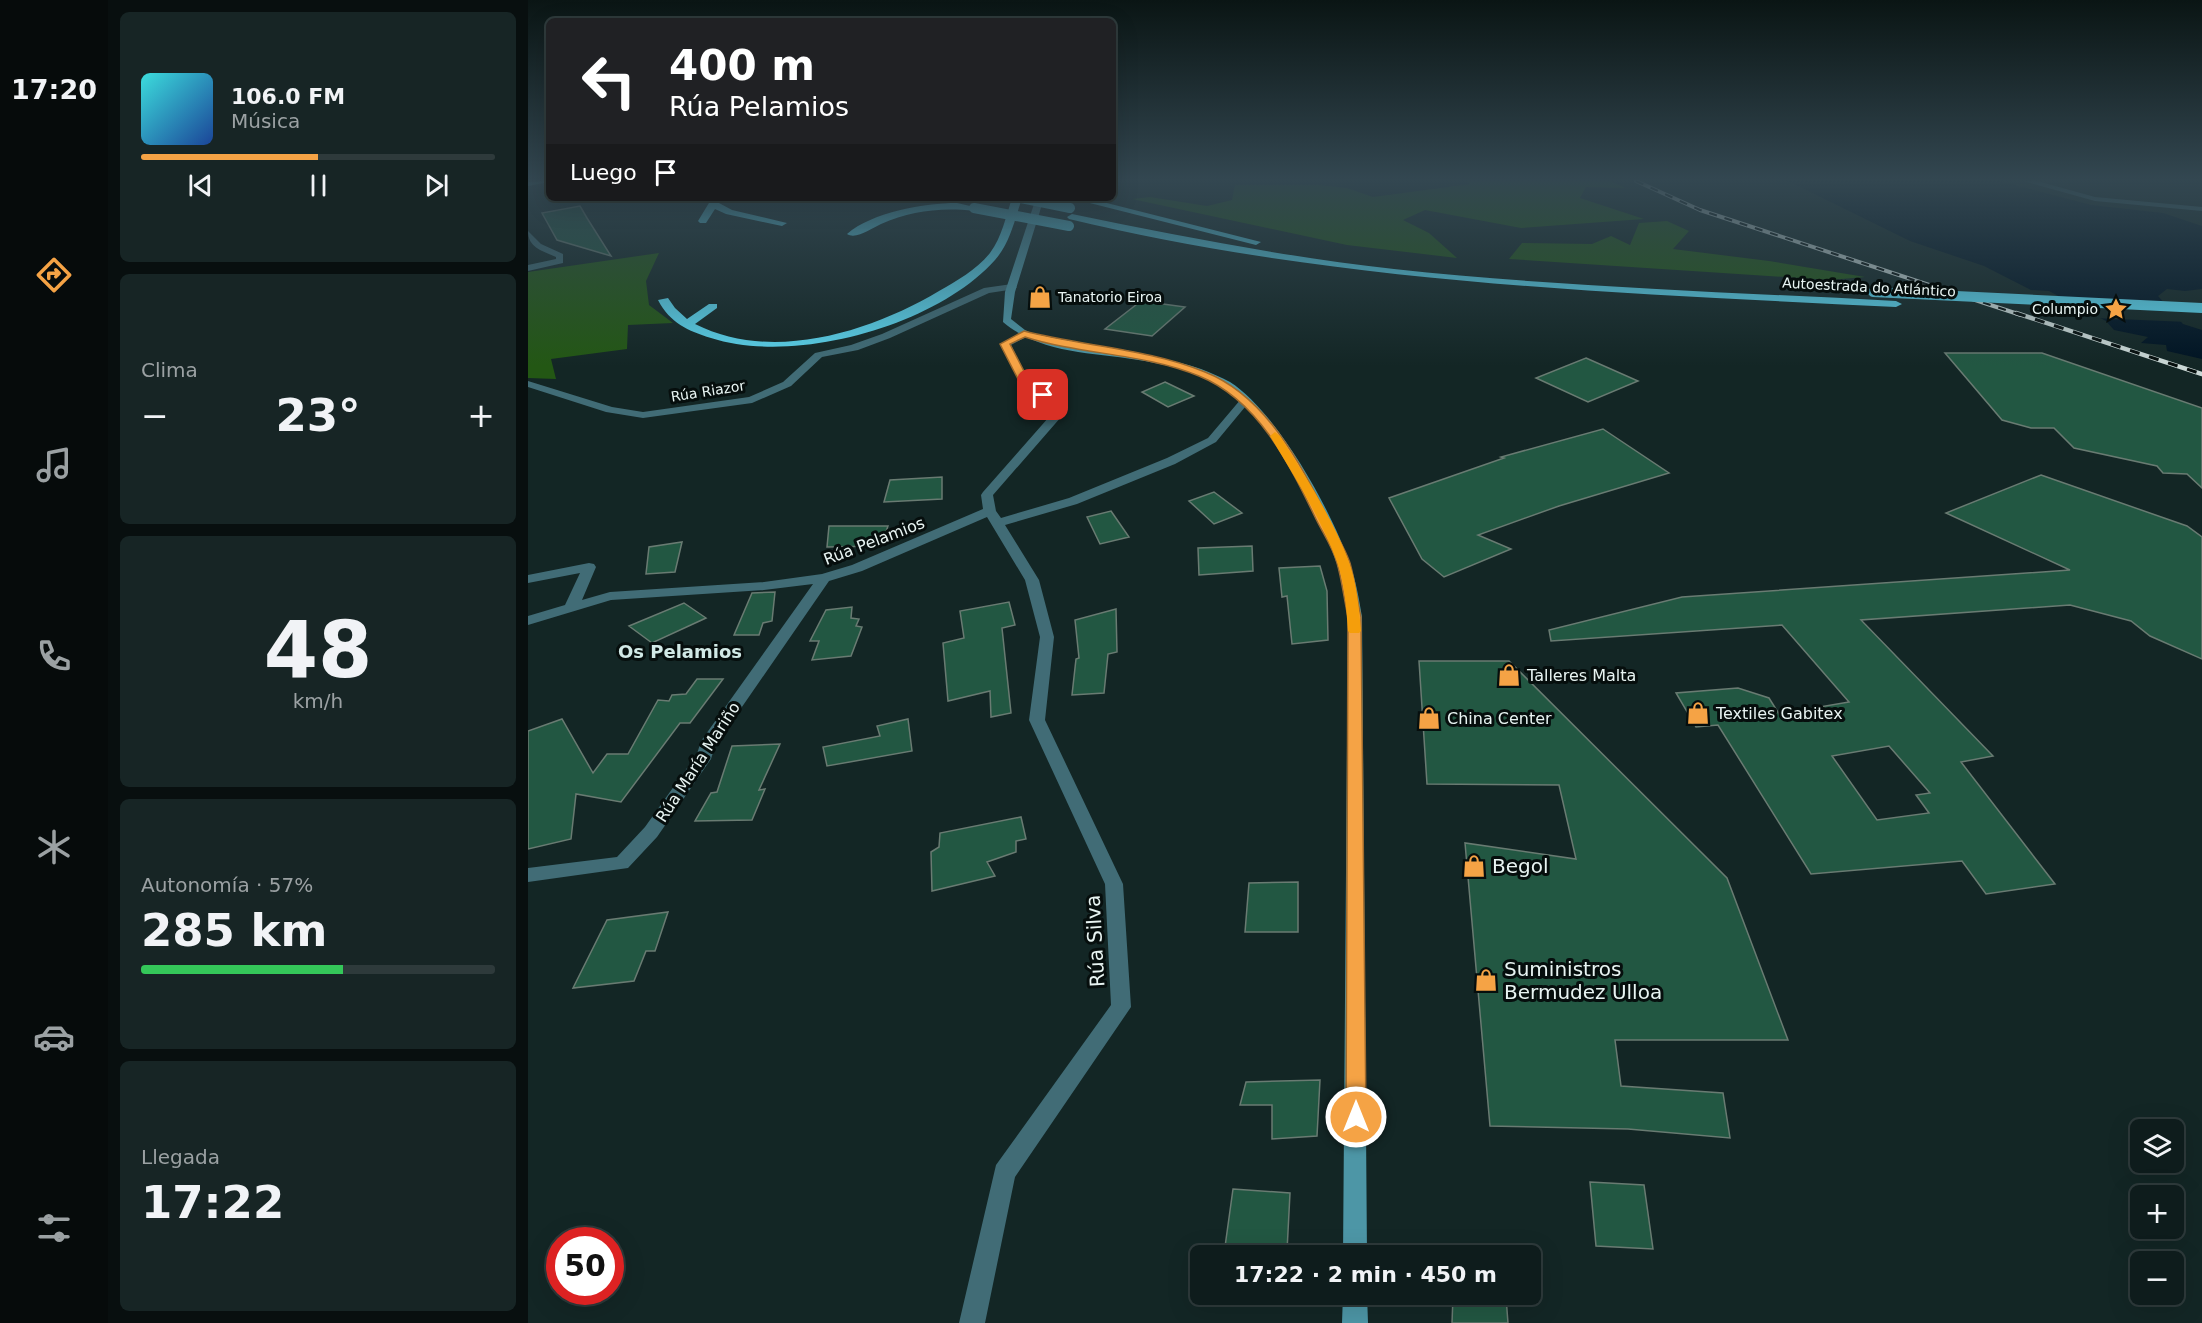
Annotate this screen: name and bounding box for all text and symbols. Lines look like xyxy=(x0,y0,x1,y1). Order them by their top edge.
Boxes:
text: 400 m xyxy=(669,41,815,90)
icon: left xyxy=(570,42,648,120)
text: 17:20 xyxy=(11,74,97,105)
text: 106.0 FM xyxy=(231,84,345,109)
text: Rúa Pelamios xyxy=(669,91,849,122)
text: Música xyxy=(231,109,300,133)
icon: arrive xyxy=(649,156,682,189)
text: Luego xyxy=(570,160,637,185)
icon: previous xyxy=(184,169,217,202)
icon: pause xyxy=(302,169,335,202)
icon: next xyxy=(420,169,453,202)
icon: directions xyxy=(33,254,75,296)
street label: Autoestrada do Atlántico xyxy=(1782,274,1956,300)
shop icon: Tanatorio Eiroa xyxy=(1027,284,1053,310)
place label: Tanatorio Eiroa xyxy=(1057,289,1162,305)
place icon: Columpio xyxy=(2103,296,2129,322)
place label: Columpio xyxy=(2032,301,2098,317)
text: Clima xyxy=(141,358,198,382)
pin xyxy=(1017,369,1068,420)
street label: Rúa Riazor xyxy=(670,377,746,405)
icon: arrive xyxy=(1026,378,1059,411)
text: 23° xyxy=(275,389,361,442)
text: − xyxy=(141,396,169,435)
text: + xyxy=(467,396,495,435)
icon: music xyxy=(33,444,75,486)
street label: Rúa Pelamios xyxy=(821,513,927,569)
text: 48 xyxy=(264,605,372,695)
icon: phone xyxy=(33,635,75,677)
district label: Os Pelamios xyxy=(618,641,742,662)
shop icon: Talleres Malta xyxy=(1496,662,1522,688)
place label: Talleres Malta xyxy=(1526,666,1636,685)
text: km/h xyxy=(293,689,343,713)
street label: Rúa María Mariño xyxy=(652,698,744,826)
shop icon: Textiles Gabitex xyxy=(1685,700,1711,726)
place label: Textiles Gabitex xyxy=(1715,704,1843,723)
shop icon: China Center xyxy=(1416,705,1442,731)
place label: China Center xyxy=(1447,709,1552,728)
icon: climate xyxy=(33,826,75,868)
shop icon: Begol xyxy=(1461,853,1487,879)
place label: Begol xyxy=(1492,854,1549,878)
text: Autonomía · 57% xyxy=(141,873,313,897)
street label: Rúa Silva xyxy=(1081,894,1109,988)
text: 285 km xyxy=(141,904,327,957)
place label: Suministros Bermudez Ulloa xyxy=(1504,957,1662,1004)
shop icon: Suministros Bermudez Ulloa xyxy=(1473,967,1499,993)
icon: car xyxy=(33,1016,75,1058)
position arrow xyxy=(1324,1085,1388,1149)
map controls xyxy=(2130,1119,2184,1305)
button: layers xyxy=(2130,1119,2184,1173)
text: Llegada xyxy=(141,1145,220,1169)
text: 17:22 xyxy=(141,1176,284,1229)
button: + xyxy=(2130,1185,2184,1239)
icon: filters xyxy=(33,1207,75,1249)
speed limit sign: 50 xyxy=(546,1227,624,1305)
button: − xyxy=(2130,1251,2184,1305)
text: 17:22 · 2 min · 450 m xyxy=(1234,1262,1497,1287)

